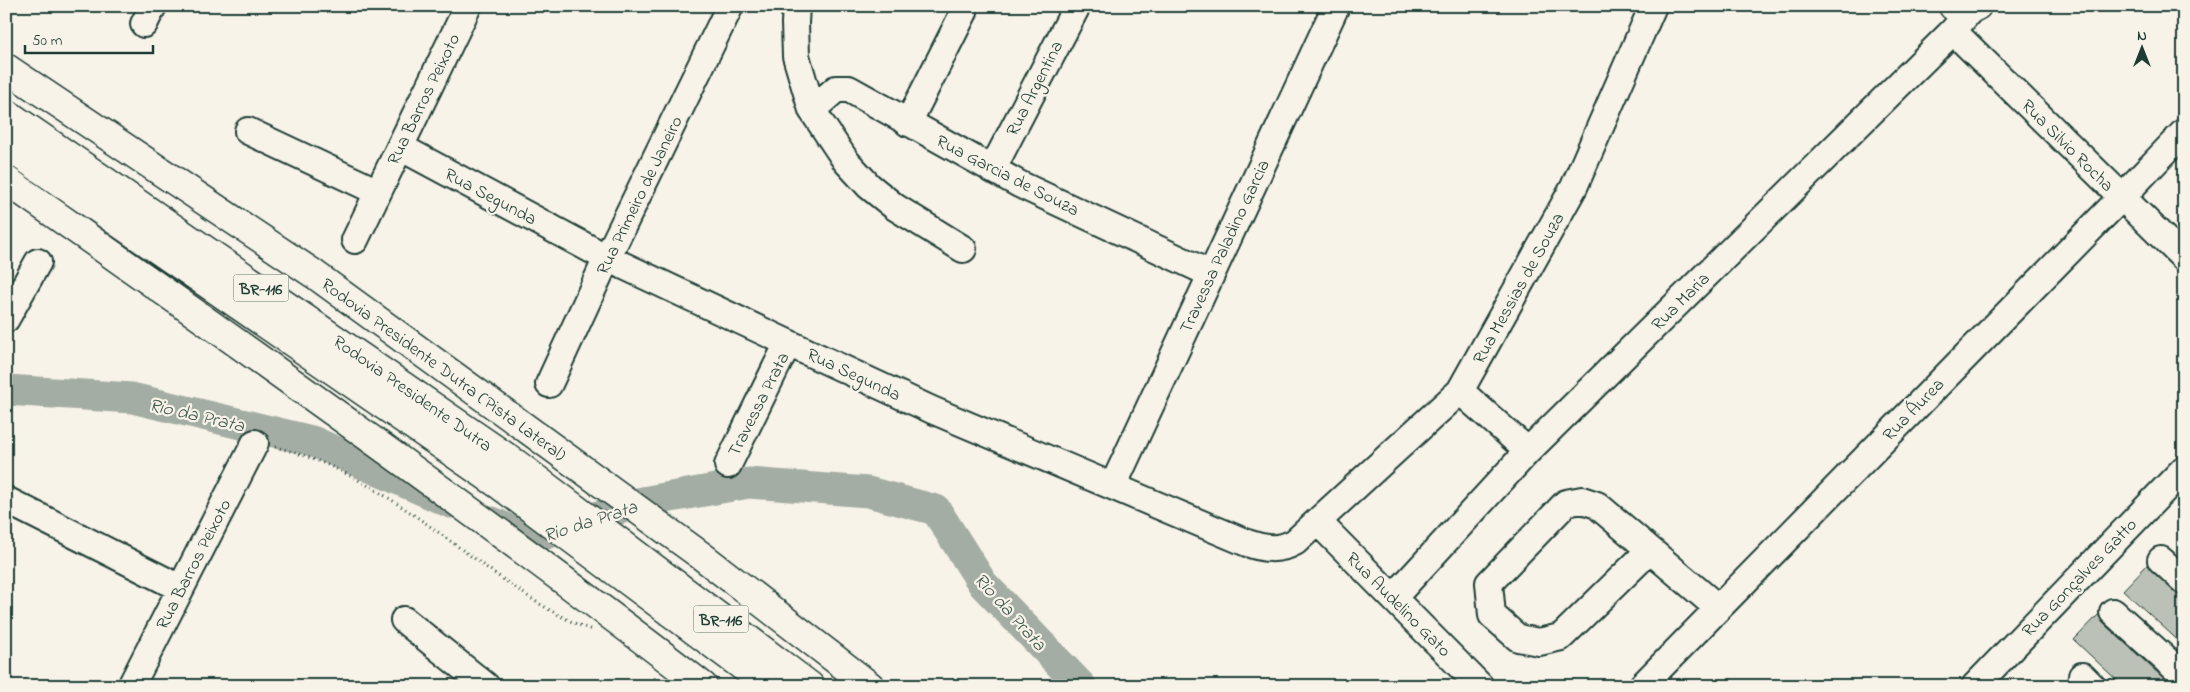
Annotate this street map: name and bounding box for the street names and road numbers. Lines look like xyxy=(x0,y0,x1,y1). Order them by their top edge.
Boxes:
street label: Rua Barros Peixoto xyxy=(382,30,468,170)
street label: Rua Argentina xyxy=(1001,37,1072,142)
street label: Rua Silvio Rocha xyxy=(2014,94,2119,199)
street label: Rua Primeiro de Janeiro xyxy=(591,112,691,280)
street label: Rua Garcia de Souza xyxy=(931,129,1083,224)
street label: Travessa Paladino Garcia xyxy=(1174,156,1278,338)
street label: Rua Segunda xyxy=(439,163,541,234)
street label: Rua Messias de Souza xyxy=(1467,209,1572,369)
street label: Rua Maria xyxy=(1646,267,1717,338)
street label: Rodovia Presidente Dutra (Pista Lateral) xyxy=(317,273,571,465)
road number: BR-116 xyxy=(234,274,288,302)
street label: Rodovia Presidente Dutra xyxy=(329,330,497,456)
street label: Rua Segunda xyxy=(801,343,904,410)
street label: Travessa Prata xyxy=(722,348,797,462)
street label: Rua Áurea xyxy=(1878,373,1951,448)
street label: Rua Barros Peixoto xyxy=(151,495,239,635)
street label: Rua Gonçalves Gatto xyxy=(2017,513,2144,644)
street label: Rua Audelino Gato xyxy=(1339,547,1456,664)
road number: BR-116 xyxy=(694,606,748,632)

